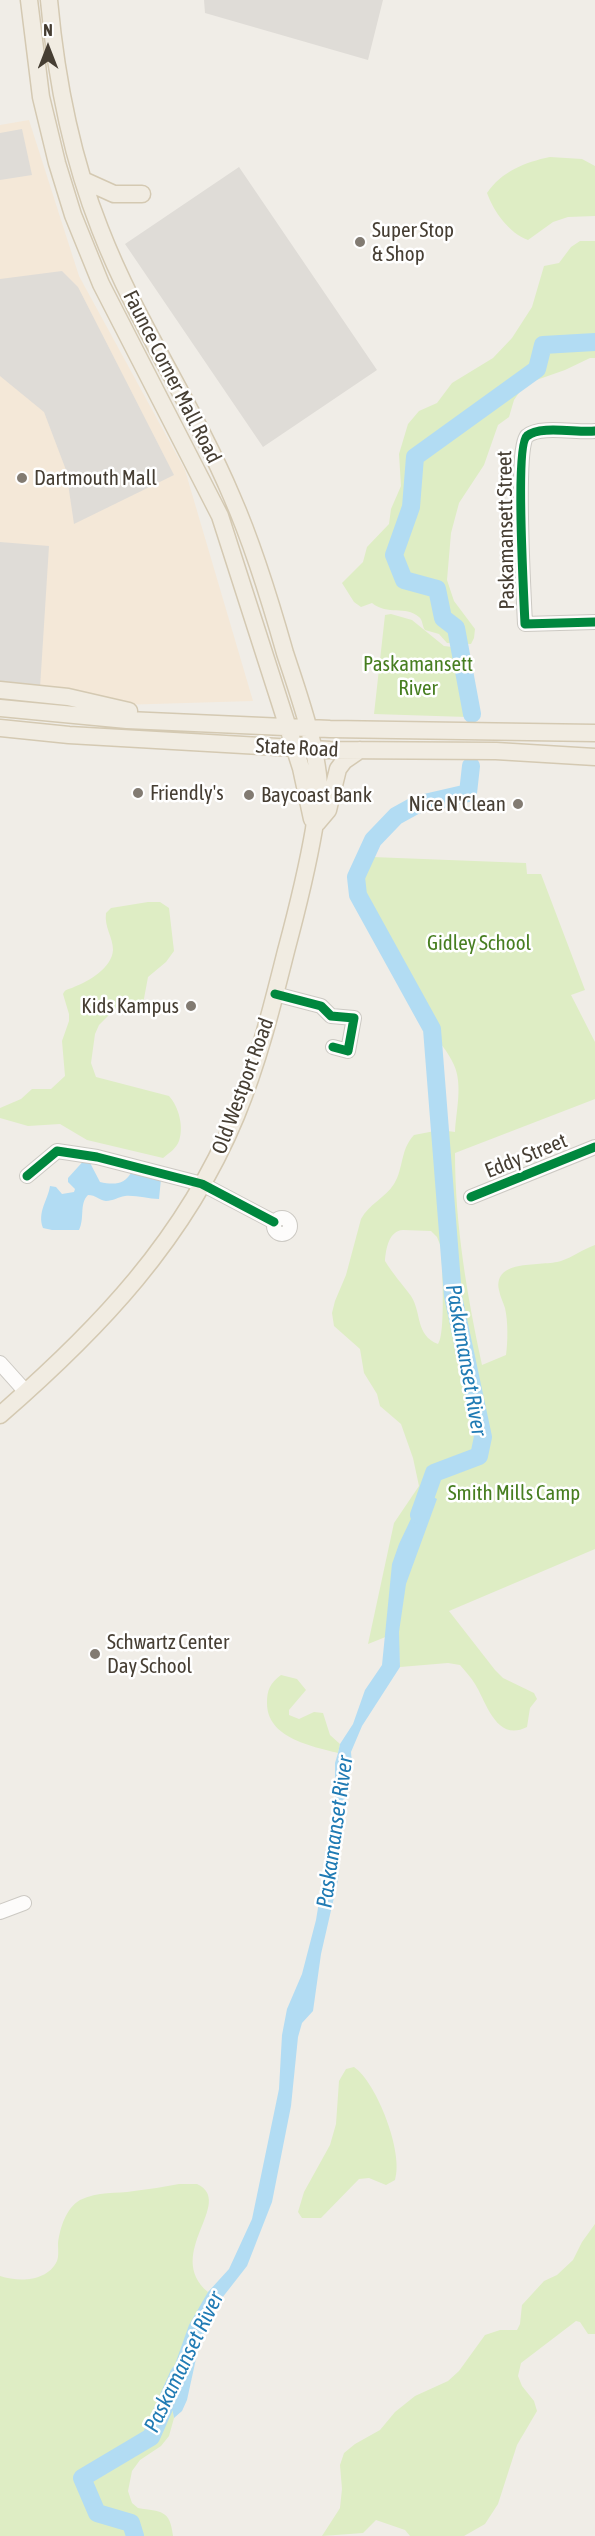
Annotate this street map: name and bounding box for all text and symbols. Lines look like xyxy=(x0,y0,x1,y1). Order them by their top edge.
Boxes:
north arrow xyxy=(18,18,78,78)
text: N xyxy=(43,21,53,39)
place label: Super Stop & Shop xyxy=(372,217,454,267)
marker: Super Stop & Shop xyxy=(353,235,367,249)
street label: Faunce Corner Mall Road xyxy=(118,286,226,468)
street label: Paskamansett Street xyxy=(492,450,520,610)
place label: Dartmouth Mall xyxy=(34,465,157,491)
marker: Dartmouth Mall xyxy=(15,471,29,485)
park label: Paskamansett River xyxy=(363,651,473,701)
street label: State Road xyxy=(255,733,339,763)
place label: Friendly's xyxy=(150,780,224,806)
place label: Baycoast Bank xyxy=(261,782,372,808)
marker: Friendly's xyxy=(131,786,145,800)
marker: Baycoast Bank xyxy=(242,788,256,802)
place label: Nice N'Clean xyxy=(408,791,506,817)
marker: Nice N'Clean xyxy=(511,797,525,811)
park label: Gidley School xyxy=(427,930,531,956)
place label: Kids Kampus xyxy=(81,993,179,1019)
marker: Kids Kampus xyxy=(184,999,198,1013)
street label: Old Westport Road xyxy=(207,1015,279,1157)
street label: Eddy Street xyxy=(481,1128,571,1184)
water label: Paskamanset River xyxy=(440,1282,492,1438)
park label: Smith Mills Camp xyxy=(448,1480,580,1506)
place label: Schwartz Center Day School xyxy=(107,1629,229,1679)
marker: Schwartz Center Day School xyxy=(88,1647,102,1661)
water label: Paskamanset River xyxy=(311,1754,359,1910)
water label: Paskamanset River xyxy=(139,2287,229,2437)

